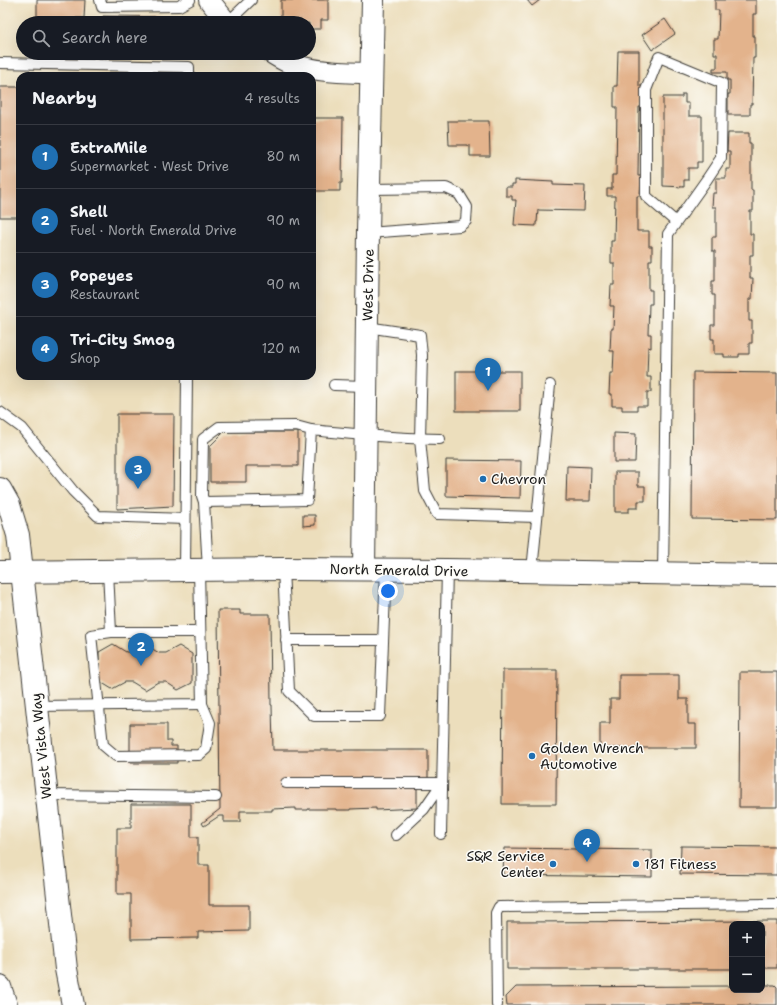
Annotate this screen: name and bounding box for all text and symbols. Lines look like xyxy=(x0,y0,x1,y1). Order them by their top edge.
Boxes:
search box xyxy=(16,16,316,60)
icon: search xyxy=(30,27,52,49)
text: Search here xyxy=(62,28,148,48)
text: Nearby xyxy=(32,87,97,109)
text: 4 results xyxy=(244,90,300,107)
text: ExtraMile xyxy=(70,138,147,158)
text: 1 xyxy=(42,148,48,165)
text: 80 m xyxy=(266,148,300,165)
text: Supermarket · West Drive xyxy=(70,158,229,175)
text: Shell xyxy=(70,202,108,222)
text: 2 xyxy=(40,212,50,229)
text: 90 m xyxy=(266,212,300,229)
text: Fuel · North Emerald Drive xyxy=(70,222,237,239)
street label: West Drive xyxy=(358,249,378,321)
text: Popeyes xyxy=(70,266,133,286)
text: 3 xyxy=(40,276,50,293)
text: 90 m xyxy=(266,276,300,293)
text: Restaurant xyxy=(70,286,140,303)
text: Tri-City Smog xyxy=(70,330,175,350)
text: 4 xyxy=(40,340,50,357)
text: 120 m xyxy=(262,340,300,357)
text: Shop xyxy=(70,350,100,367)
pin: 1 xyxy=(475,358,501,391)
pin: 3 xyxy=(125,456,151,489)
place label: Chevron xyxy=(491,470,546,488)
marker: Chevron xyxy=(478,474,488,484)
street label: North Emerald Drive xyxy=(329,560,469,580)
your location xyxy=(378,581,398,601)
pin: 2 xyxy=(128,633,154,666)
street label: West Vista Way xyxy=(26,692,56,800)
place label: Golden Wrench Automotive xyxy=(540,739,644,773)
marker: Golden Wrench Automotive xyxy=(527,751,537,761)
pin: 4 xyxy=(574,829,600,862)
place label: S&R Service Center xyxy=(466,847,545,881)
place label: 181 Fitness xyxy=(644,855,717,873)
marker: S&R Service Center xyxy=(548,859,558,869)
marker: 181 Fitness xyxy=(631,859,641,869)
map controls xyxy=(729,921,765,993)
button: + xyxy=(729,921,765,957)
button: − xyxy=(729,957,765,993)

